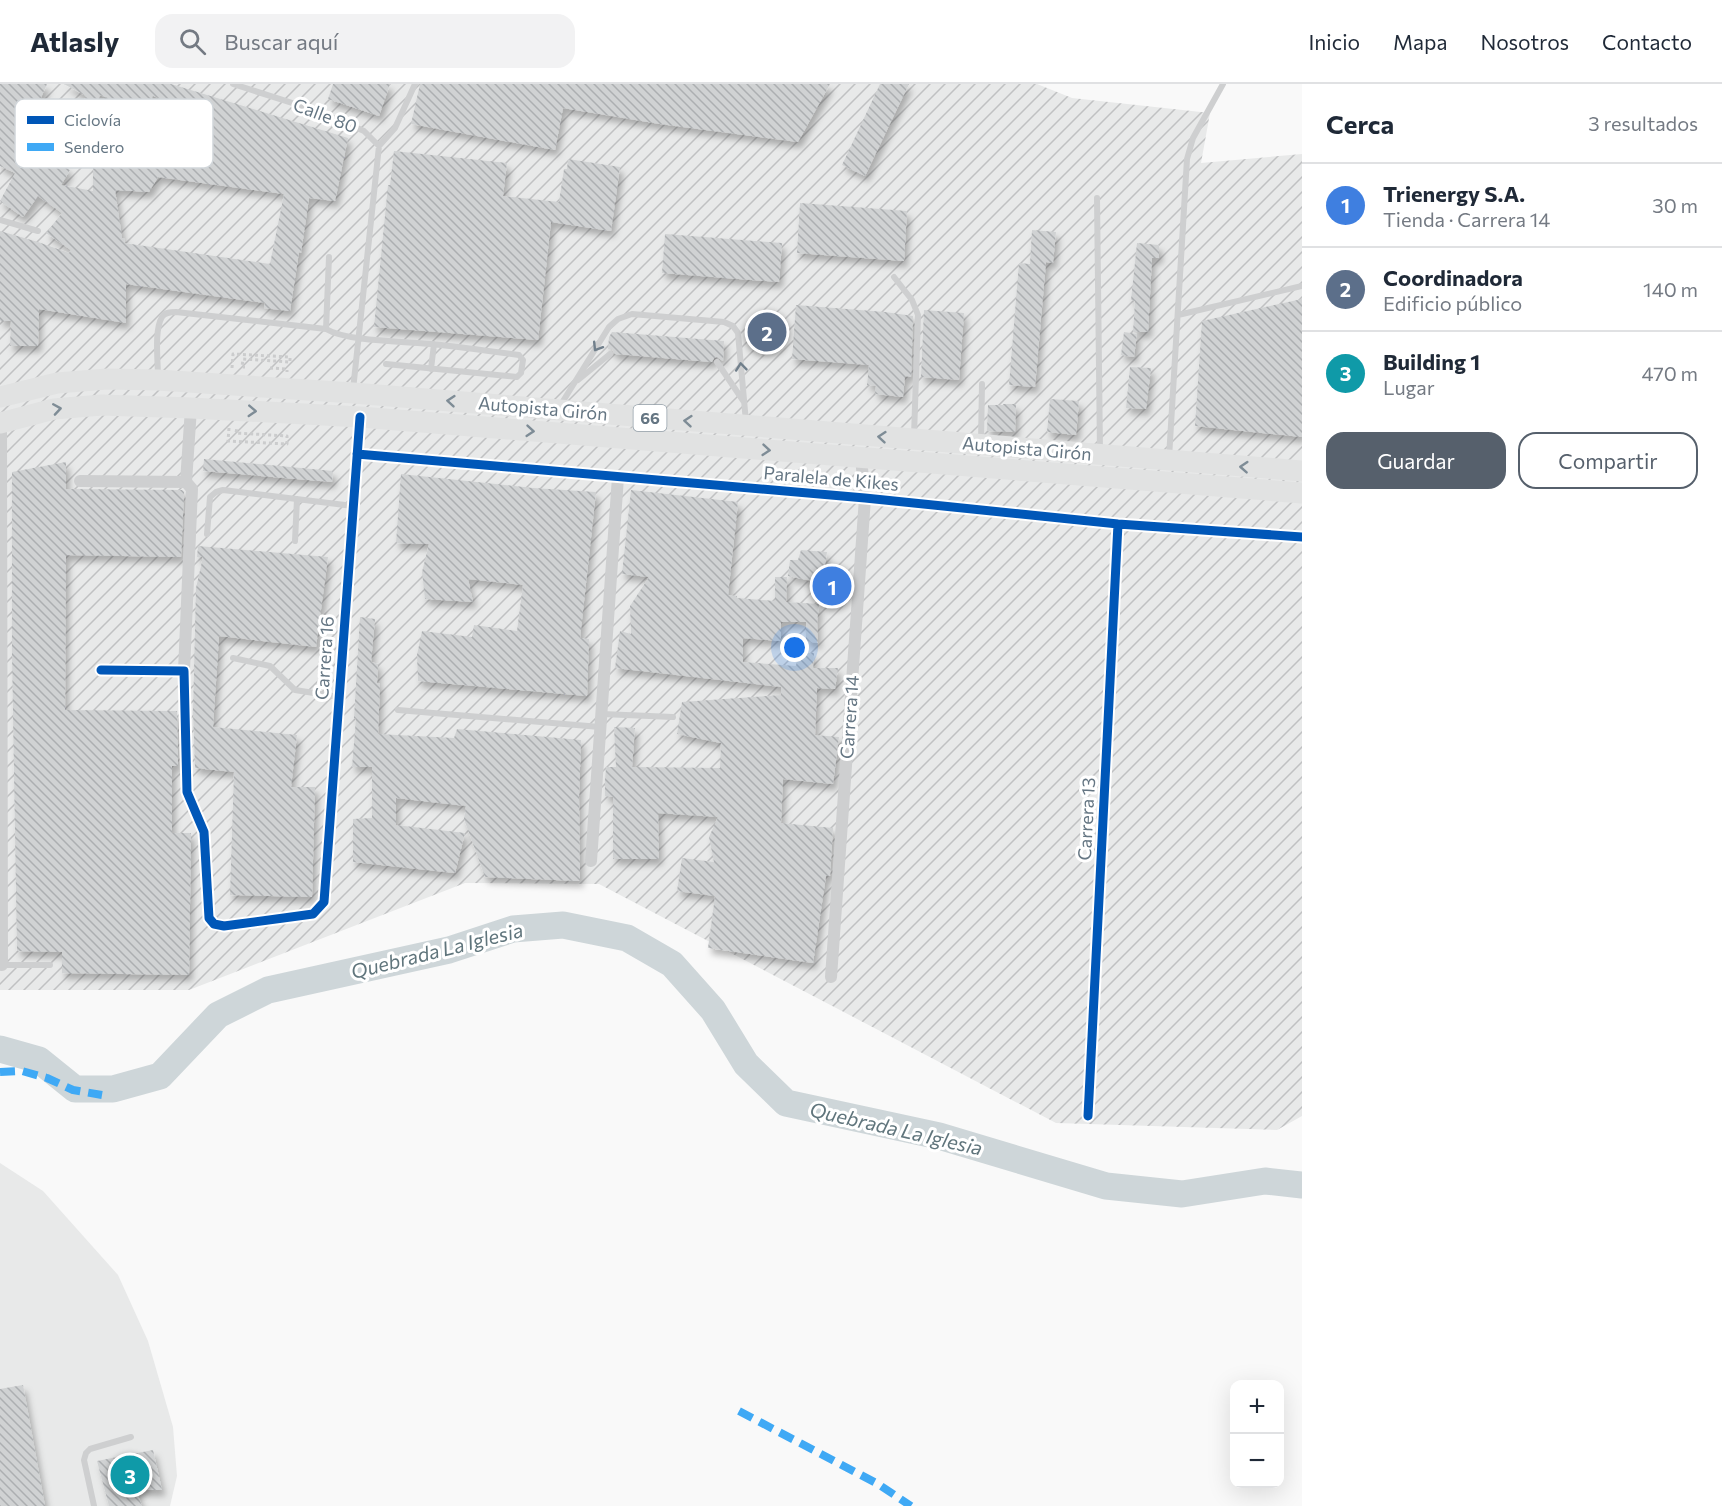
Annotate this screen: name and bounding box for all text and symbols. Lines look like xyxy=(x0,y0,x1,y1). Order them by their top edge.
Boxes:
search box xyxy=(155,14,575,68)
text: Atlasly xyxy=(30,24,119,58)
icon: search xyxy=(176,25,209,58)
text: Buscar aquí xyxy=(224,28,338,55)
text: Inicio xyxy=(1308,29,1360,54)
text: Mapa xyxy=(1393,29,1447,54)
text: Nosotros xyxy=(1480,29,1569,54)
text: Contacto xyxy=(1602,29,1692,54)
street label: Calle 80 xyxy=(290,93,360,137)
legend xyxy=(15,99,213,168)
text: Cerca xyxy=(1326,108,1394,139)
text: Ciclovía xyxy=(64,110,121,129)
text: 3 resultados xyxy=(1588,111,1698,135)
text: Sendero xyxy=(64,137,124,156)
text: Trienergy S.A. xyxy=(1383,180,1525,207)
text: 1 xyxy=(1341,193,1350,217)
text: 30 m xyxy=(1652,193,1698,217)
text: Tienda · Carrera 14 xyxy=(1383,207,1550,231)
text: Coordinadora xyxy=(1383,264,1523,291)
text: 2 xyxy=(1340,277,1351,301)
text: 140 m xyxy=(1643,277,1698,301)
text: Edificio público xyxy=(1383,291,1522,315)
pin: 2 xyxy=(748,310,786,354)
one-way arrow xyxy=(593,340,604,351)
text: Building 1 xyxy=(1383,348,1480,375)
text: 3 xyxy=(1340,361,1351,385)
text: 470 m xyxy=(1642,361,1698,385)
one-way arrow xyxy=(735,363,748,372)
text: Lugar xyxy=(1383,375,1435,399)
street label: Autopista Girón xyxy=(478,391,609,425)
one-way arrow xyxy=(447,395,456,408)
one-way arrow xyxy=(52,404,62,416)
one-way arrow xyxy=(247,405,256,418)
road number: 66 xyxy=(634,405,666,431)
one-way arrow xyxy=(683,414,692,427)
one-way arrow xyxy=(525,424,534,437)
one-way arrow xyxy=(877,431,886,444)
street label: Autopista Girón xyxy=(962,431,1093,465)
button: Guardar xyxy=(1326,432,1506,489)
button: Compartir xyxy=(1518,432,1698,489)
one-way arrow xyxy=(761,443,771,456)
street label: Paralela de Kikes xyxy=(763,461,900,495)
one-way arrow xyxy=(1239,461,1248,474)
pin: 1 xyxy=(812,564,852,608)
street label: Carrera 16 xyxy=(310,615,338,701)
your location xyxy=(780,633,809,662)
street label: Carrera 14 xyxy=(835,674,863,759)
street label: Carrera 13 xyxy=(1073,777,1099,861)
water label: Quebrada La Iglesia xyxy=(348,917,525,983)
water label: Quebrada La Iglesia xyxy=(808,1096,985,1160)
map controls xyxy=(1230,1380,1284,1488)
button: + xyxy=(1230,1380,1284,1434)
button: − xyxy=(1230,1434,1284,1488)
pin: 3 xyxy=(110,1452,150,1498)

